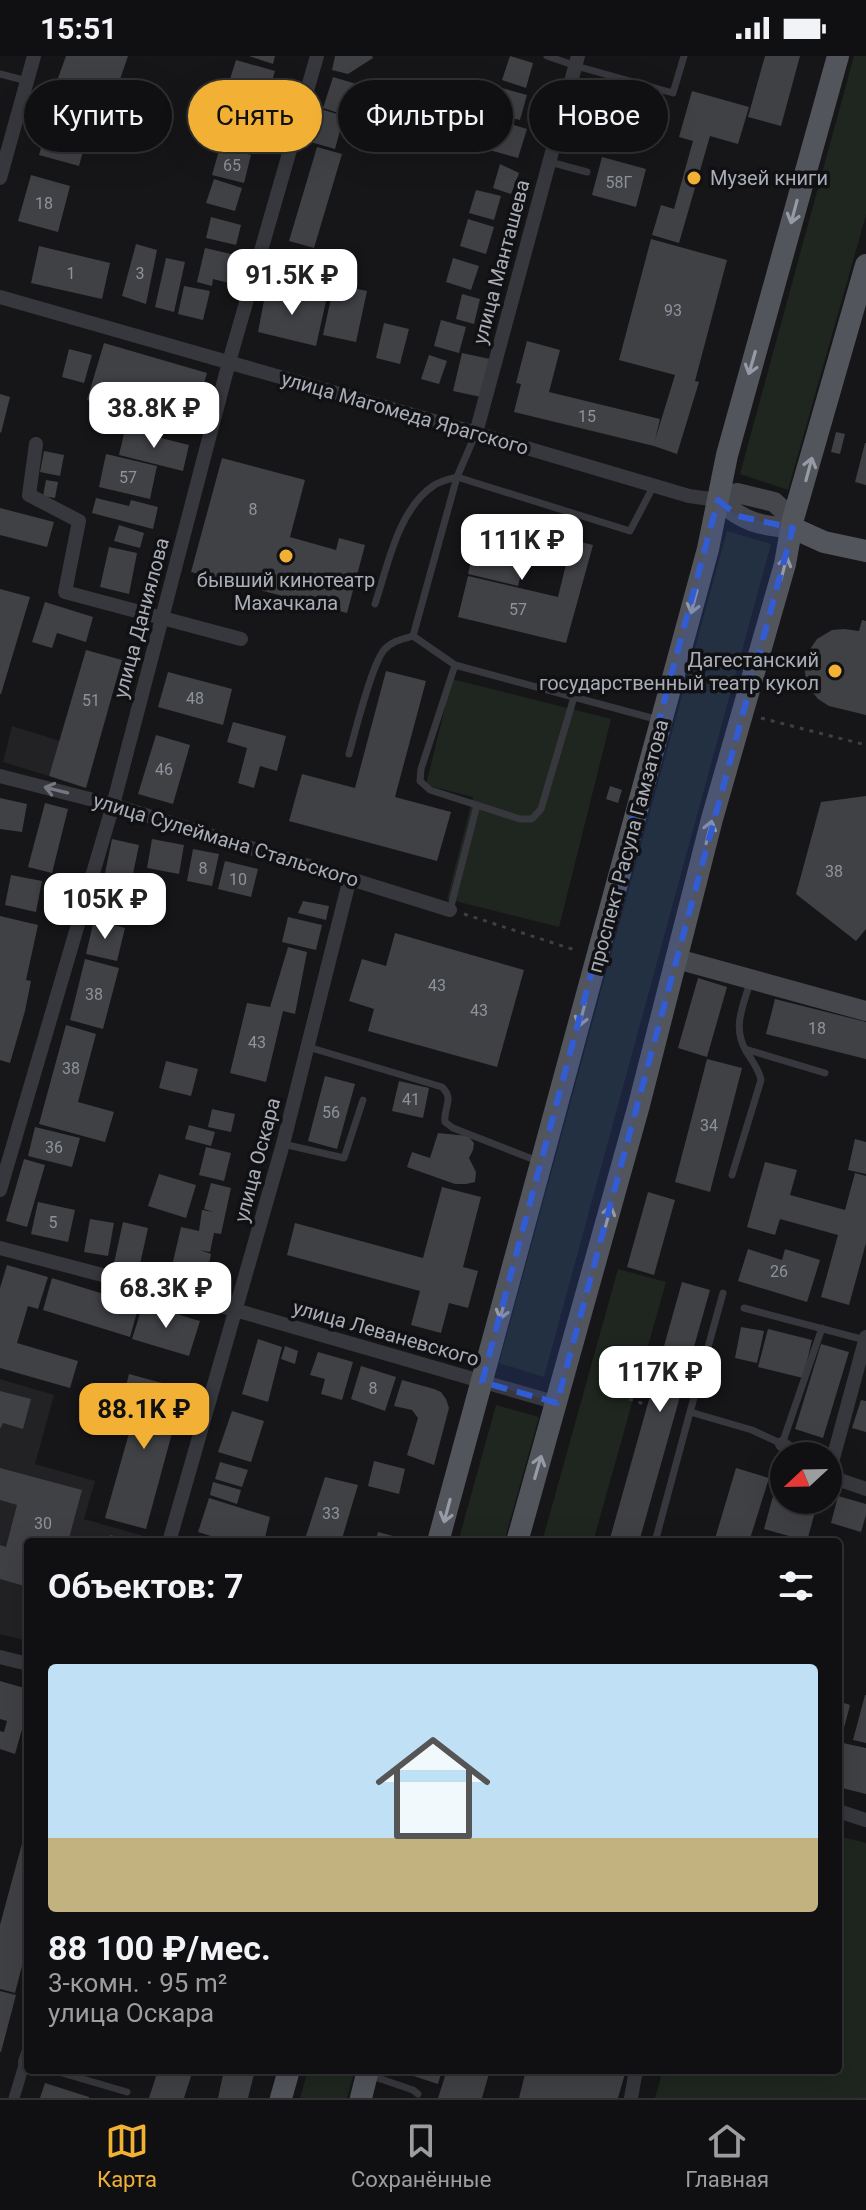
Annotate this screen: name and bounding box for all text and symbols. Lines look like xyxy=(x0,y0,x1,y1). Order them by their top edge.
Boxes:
text: 15:51 xyxy=(40,11,117,46)
chip: Купить xyxy=(24,80,172,152)
chip: Снять xyxy=(188,80,322,152)
chip: Фильтры xyxy=(338,80,513,152)
chip: Новое xyxy=(529,80,668,152)
house number: 65 xyxy=(223,156,241,175)
place label: Музей книги xyxy=(710,166,828,190)
marker: Музей книги xyxy=(685,169,703,187)
house number: 58Г xyxy=(606,173,633,192)
street label: улица Манташева xyxy=(468,177,534,347)
house number: 18 xyxy=(35,194,53,213)
one-way arrow xyxy=(786,198,801,224)
pin: 91.5K ₽ xyxy=(218,249,366,317)
text: 91.5K ₽ xyxy=(245,260,339,290)
house number: 1 xyxy=(67,264,76,283)
house number: 3 xyxy=(136,264,145,283)
house number: 93 xyxy=(664,301,682,320)
one-way arrow xyxy=(744,350,759,376)
street label: улица Магомеда Ярагского xyxy=(279,366,531,460)
pin: 38.8K ₽ xyxy=(80,382,228,450)
text: 38.8K ₽ xyxy=(107,393,201,423)
house number: 15 xyxy=(578,407,596,426)
one-way arrow xyxy=(802,456,817,482)
house number: 57 xyxy=(119,468,137,487)
house number: 8 xyxy=(249,500,258,519)
pin: 111K ₽ xyxy=(457,514,587,582)
text: 111K ₽ xyxy=(479,525,565,555)
street label: улица Даниялова xyxy=(108,535,174,701)
marker: бывший кинотеатр Махачкала xyxy=(277,547,295,565)
one-way arrow xyxy=(777,555,792,581)
place label: бывший кинотеатр Махачкала xyxy=(197,568,375,615)
one-way arrow xyxy=(685,589,700,615)
house number: 57 xyxy=(509,600,527,619)
place label: Дагестанский государственный театр кукол xyxy=(539,648,819,695)
marker: Дагестанский государственный театр кукол xyxy=(826,662,844,680)
house number: 48 xyxy=(186,689,204,708)
house number: 51 xyxy=(82,691,100,710)
street label: проспект Расула Гамзатова xyxy=(583,717,673,975)
house number: 46 xyxy=(155,760,173,779)
one-way arrow xyxy=(44,782,70,797)
street label: улица Сулеймана Стальского xyxy=(90,788,362,892)
one-way arrow xyxy=(702,820,717,845)
house number: 8 xyxy=(199,859,208,878)
house number: 38 xyxy=(825,862,843,881)
house number: 10 xyxy=(229,870,247,889)
pin: 105K ₽ xyxy=(40,873,170,941)
text: 105K ₽ xyxy=(62,884,148,914)
house number: 43 xyxy=(428,976,446,995)
house number: 38 xyxy=(85,985,103,1004)
house number: 43 xyxy=(470,1001,488,1020)
one-way arrow xyxy=(573,1002,588,1028)
house number: 18 xyxy=(808,1019,826,1038)
house number: 43 xyxy=(248,1033,266,1052)
house number: 38 xyxy=(62,1059,80,1078)
house number: 41 xyxy=(402,1090,420,1109)
street label: улица Оскара xyxy=(229,1095,285,1225)
house number: 56 xyxy=(322,1103,340,1122)
house number: 34 xyxy=(700,1116,718,1135)
house number: 36 xyxy=(45,1138,63,1157)
one-way arrow xyxy=(601,1204,616,1230)
house number: 5 xyxy=(49,1213,58,1232)
pin: 68.3K ₽ xyxy=(92,1262,240,1330)
house number: 26 xyxy=(770,1262,788,1281)
text: 68.3K ₽ xyxy=(119,1273,213,1303)
one-way arrow xyxy=(494,1294,509,1320)
street label: улица Леваневского xyxy=(290,1295,482,1371)
pin: 117K ₽ xyxy=(595,1346,725,1414)
text: 117K ₽ xyxy=(617,1357,703,1387)
house number: 8 xyxy=(369,1379,378,1398)
pin: 88.1K ₽ xyxy=(70,1383,218,1451)
text: 88.1K ₽ xyxy=(97,1394,191,1424)
north arrow xyxy=(770,1442,842,1514)
map controls xyxy=(770,1442,842,1514)
one-way arrow xyxy=(532,1455,547,1481)
one-way arrow xyxy=(438,1498,453,1524)
house number: 33 xyxy=(322,1504,340,1523)
house number: 30 xyxy=(34,1514,52,1533)
icon: filters xyxy=(774,1564,818,1608)
text: Объектов: 7 xyxy=(48,1566,243,1606)
icon: home xyxy=(361,1716,505,1860)
text: 88 100 ₽/мес. xyxy=(48,1928,271,1968)
text: 3-комн. · 95 m² xyxy=(48,1968,227,1998)
text: улица Оскара xyxy=(48,1998,214,2028)
tab: Карта xyxy=(97,2119,157,2192)
tab: Сохранённые xyxy=(351,2119,491,2192)
tab: Главная xyxy=(685,2119,769,2192)

